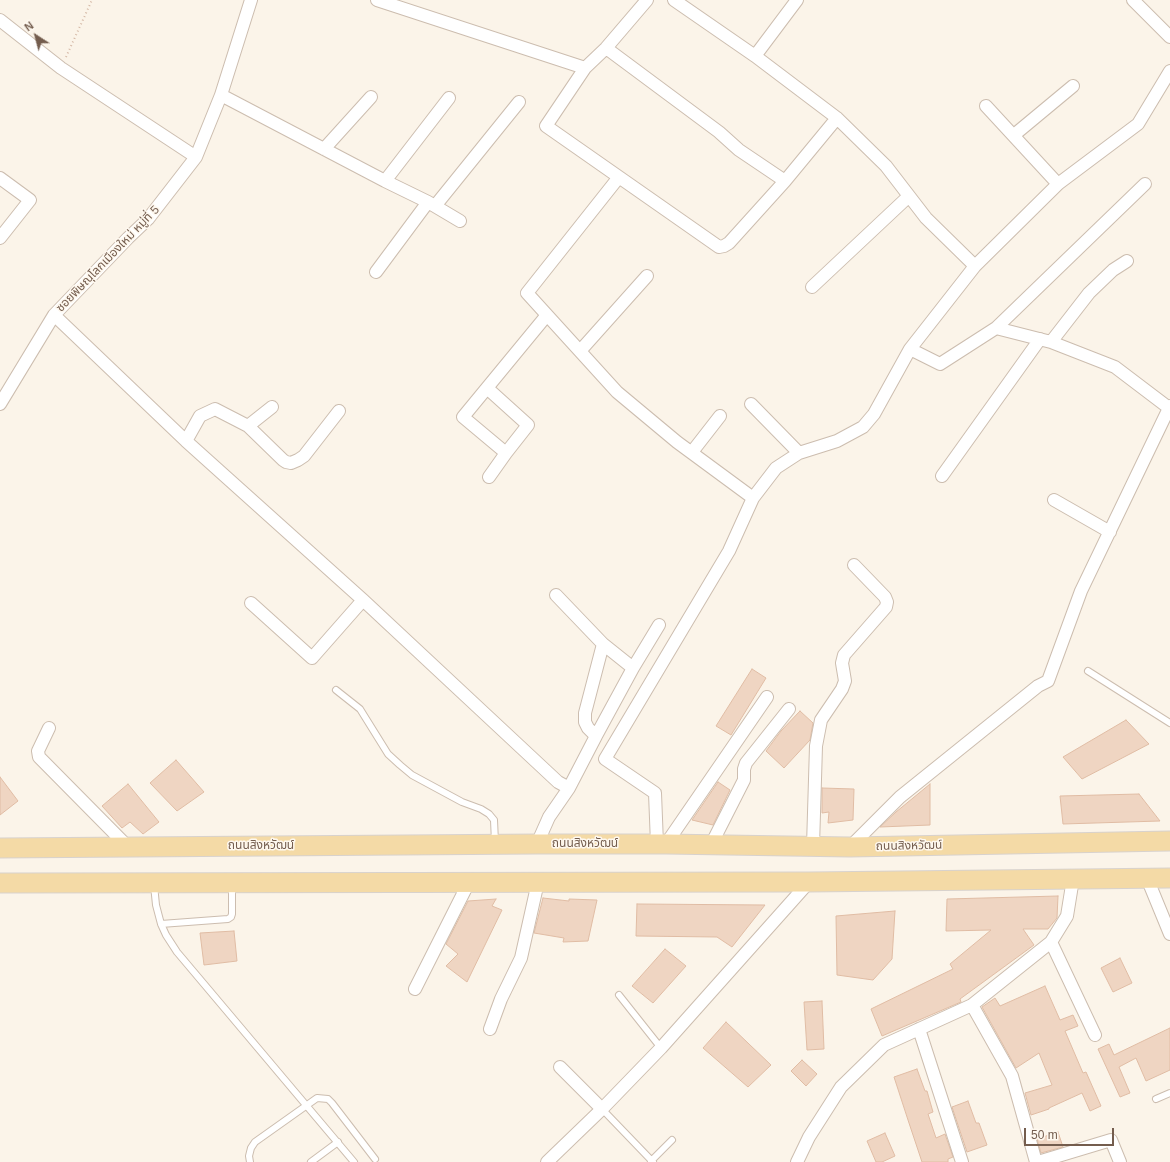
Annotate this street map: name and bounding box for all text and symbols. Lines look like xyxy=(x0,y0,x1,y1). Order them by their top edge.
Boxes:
north arrow xyxy=(16,16,56,56)
text: N xyxy=(22,19,36,33)
street label: ซอยพิษณุโลกเมืองใหม่ หมู่ที่ 5 xyxy=(53,203,163,315)
street label: ถนนสิงหวัฒน์ xyxy=(552,837,618,851)
street label: ถนนสิงหวัฒน์ xyxy=(876,838,942,854)
street label: ถนนสิงหวัฒน์ xyxy=(228,839,294,853)
scale bar xyxy=(1026,1120,1116,1146)
text: 50 m xyxy=(1031,1128,1058,1142)

